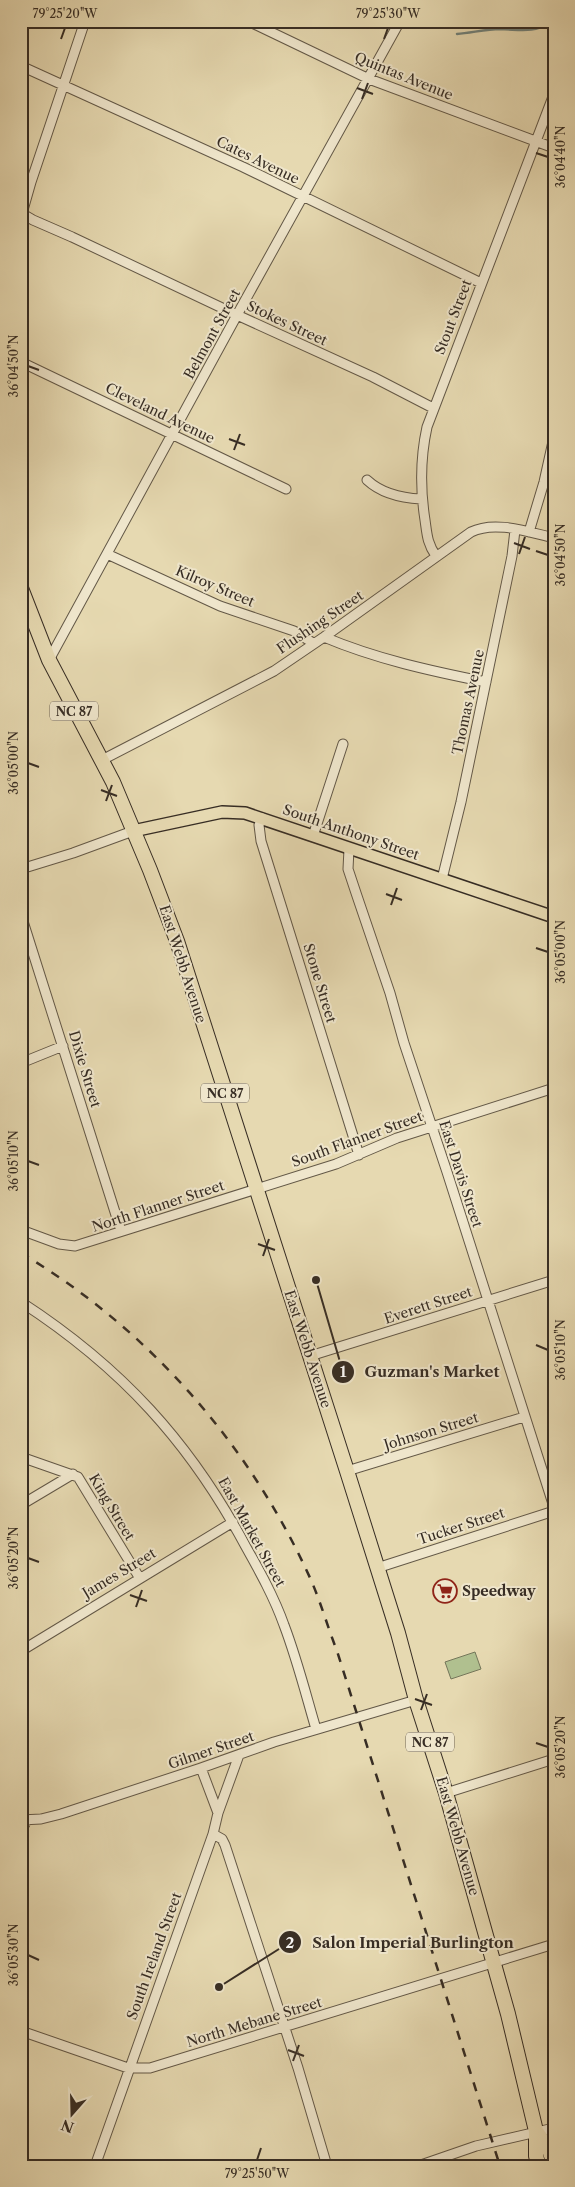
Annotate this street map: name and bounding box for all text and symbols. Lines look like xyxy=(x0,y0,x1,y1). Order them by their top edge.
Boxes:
text: 79°25'20"W xyxy=(32,6,98,21)
text: 79°25'30"W xyxy=(356,6,421,21)
street label: Quintas Avenue xyxy=(352,48,456,104)
text: 36°04'40"N xyxy=(553,126,568,188)
street label: Cates Avenue xyxy=(214,132,303,188)
street label: Stout Street xyxy=(430,277,476,357)
street label: Belmont Street xyxy=(180,286,244,382)
street label: Stokes Street xyxy=(244,296,330,350)
text: 36°04'50"N xyxy=(6,334,21,397)
street label: Cleveland Avenue xyxy=(102,379,218,447)
text: 36°04'50"N xyxy=(553,523,568,586)
street label: Kilroy Street xyxy=(173,561,257,611)
street label: Flushing Street xyxy=(273,586,367,658)
street label: Thomas Avenue xyxy=(448,648,488,756)
road number: NC 87 xyxy=(50,701,98,720)
text: 36°05'00"N xyxy=(6,731,21,795)
street label: South Anthony Street xyxy=(280,800,422,864)
street label: East Webb Avenue xyxy=(155,903,211,1025)
text: 36°05'00"N xyxy=(553,920,568,984)
street label: Stone Street xyxy=(299,941,341,1025)
street label: Dixie Street xyxy=(65,1028,105,1110)
road number: NC 87 xyxy=(201,1084,249,1102)
street label: South Flanner Street xyxy=(289,1107,425,1171)
street label: East Davis Street xyxy=(435,1118,487,1230)
text: 36°05'10"N xyxy=(6,1130,21,1192)
street label: North Flanner Street xyxy=(90,1176,227,1236)
street label: Everett Street xyxy=(382,1282,474,1328)
street label: East Webb Avenue xyxy=(280,1288,336,1410)
text: 36°05'10"N xyxy=(553,1319,568,1381)
callout: Guzman's Market xyxy=(330,1357,510,1387)
text: 1 xyxy=(340,1362,347,1381)
text: Guzman's Market xyxy=(365,1362,499,1381)
street label: Johnson Street xyxy=(380,1408,480,1454)
street label: King Street xyxy=(85,1470,139,1544)
street label: East Market Street xyxy=(214,1474,290,1590)
street label: Tucker Street xyxy=(415,1503,507,1549)
text: 36°05'20"N xyxy=(6,1526,21,1589)
street label: James Street xyxy=(77,1544,159,1603)
supermarket icon: Speedway xyxy=(432,1578,458,1604)
place label: Speedway xyxy=(462,1582,536,1600)
text: 36°05'20"N xyxy=(553,1715,568,1778)
street label: Gilmer Street xyxy=(166,1727,256,1773)
road number: NC 87 xyxy=(406,1732,454,1751)
street label: East Webb Avenue xyxy=(432,1774,484,1898)
street label: South Ireland Street xyxy=(123,1890,185,2022)
text: 36°05'30"N xyxy=(6,1924,21,1986)
callout: Salon Imperial Burlington xyxy=(278,1927,524,1957)
text: 2 xyxy=(286,1933,295,1952)
text: Salon Imperial Burlington xyxy=(312,1933,515,1952)
street label: North Mebane Street xyxy=(184,1993,324,2051)
north arrow xyxy=(48,2090,98,2140)
text: N xyxy=(59,2116,76,2137)
text: 79°25'50"W xyxy=(225,2166,290,2181)

